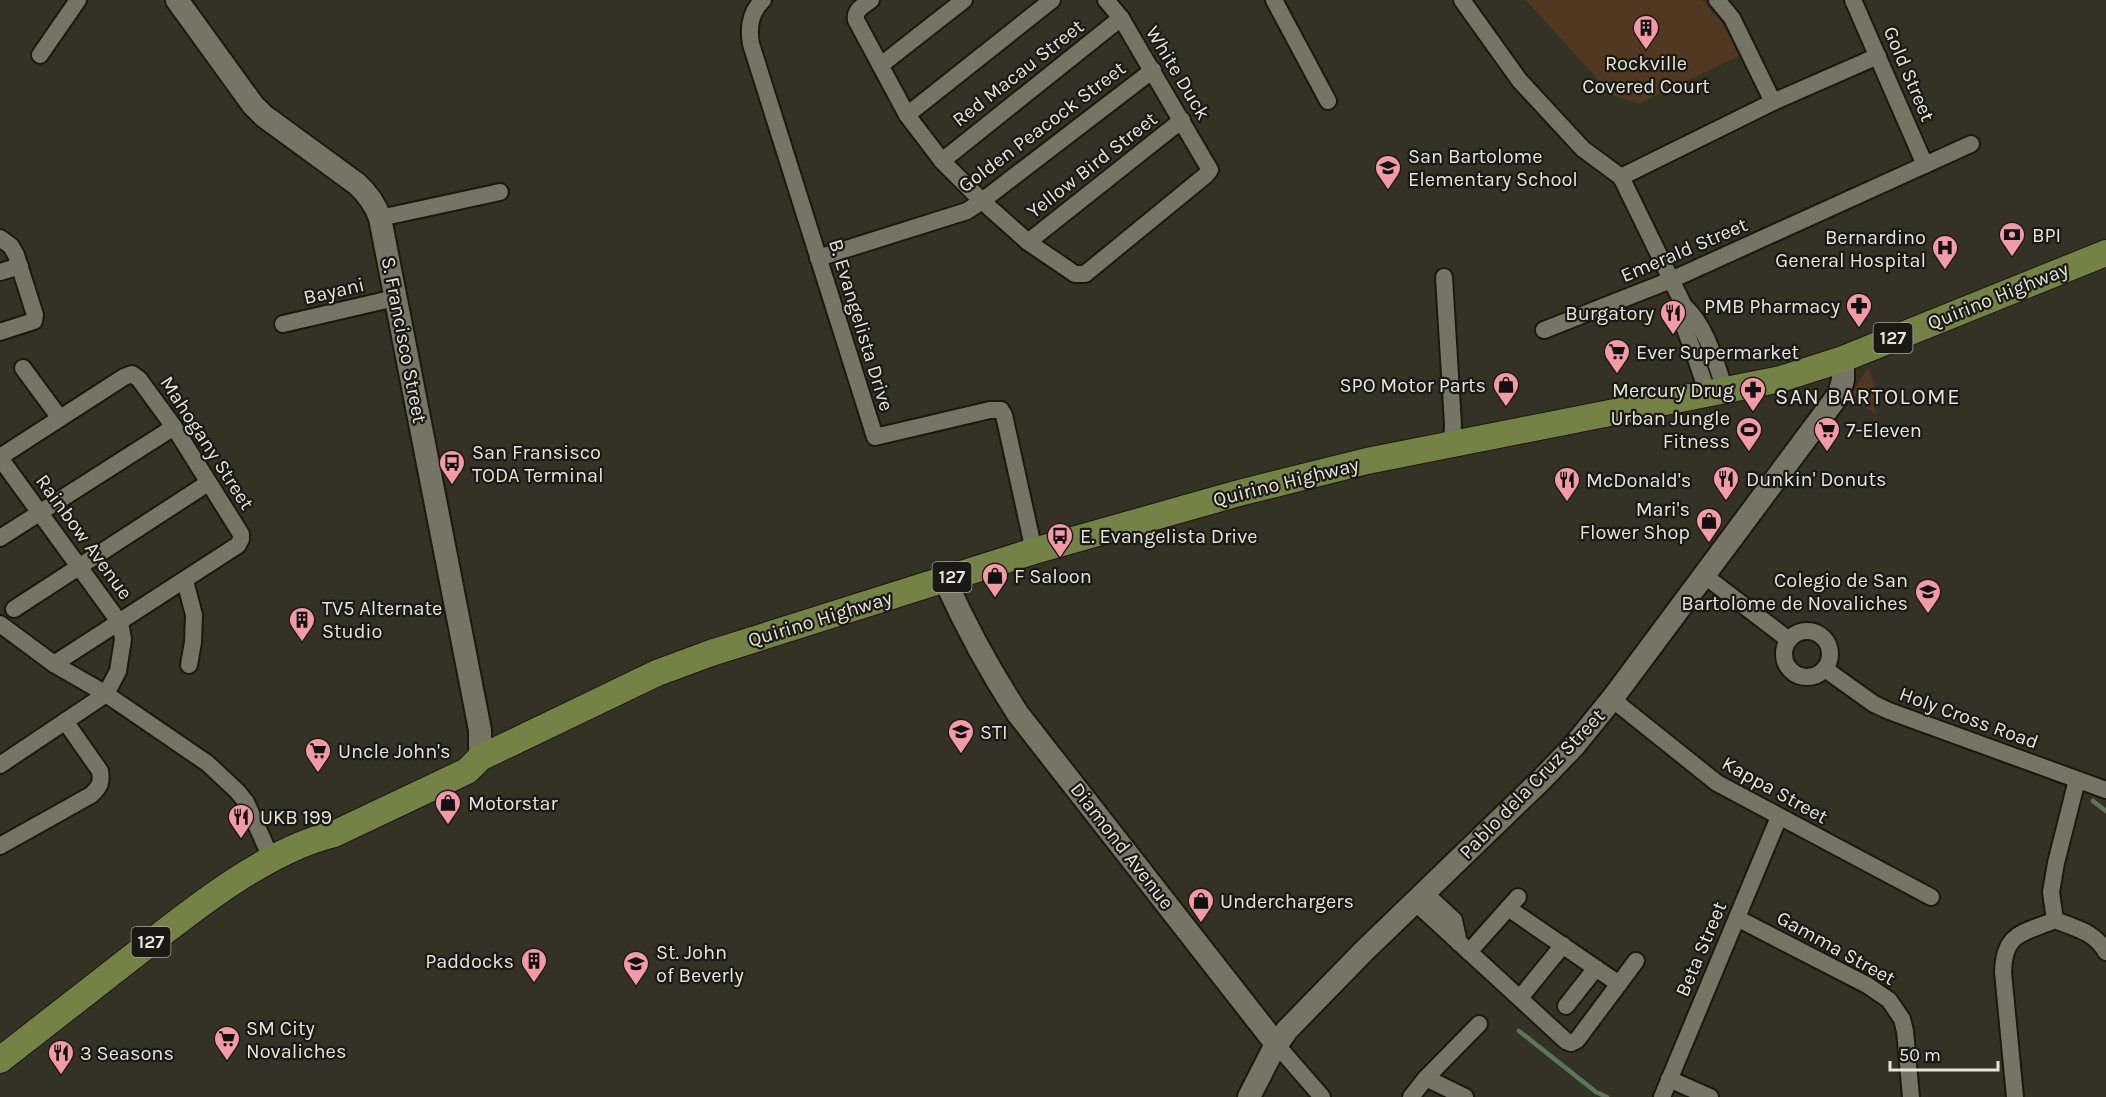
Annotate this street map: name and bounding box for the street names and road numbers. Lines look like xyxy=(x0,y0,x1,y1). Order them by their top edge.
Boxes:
street label: Red Macau Street xyxy=(948,14,1089,131)
street label: White Duck xyxy=(1141,22,1215,124)
street label: Gold Street xyxy=(1879,23,1939,125)
street label: Golden Peacock Street xyxy=(954,56,1130,197)
street label: Yellow Bird Street xyxy=(1022,107,1162,223)
street label: Emerald Street xyxy=(1617,213,1751,287)
street label: B. Evangelista Drive xyxy=(824,236,898,414)
street label: S. Francisco Street xyxy=(377,255,431,426)
street label: Quirino Highway xyxy=(1924,257,2072,335)
street label: Bayani xyxy=(301,273,367,309)
road number: 127 xyxy=(1874,323,1912,353)
street label: Mahogany Street xyxy=(155,372,259,514)
street label: Quirino Highway xyxy=(1211,453,1361,511)
street label: Rainbow Avenue xyxy=(31,470,137,604)
road number: 127 xyxy=(932,562,972,592)
street label: Quirino Highway xyxy=(745,586,895,652)
street label: Holy Cross Road xyxy=(1896,682,2042,754)
street label: Pablo dela Cruz Street xyxy=(1454,704,1610,864)
street label: Kappa Street xyxy=(1718,752,1832,829)
street label: Diamond Avenue xyxy=(1065,778,1179,914)
street label: Beta Street xyxy=(1671,898,1731,1000)
street label: Gamma Street xyxy=(1773,906,1900,990)
road number: 127 xyxy=(132,927,170,957)

